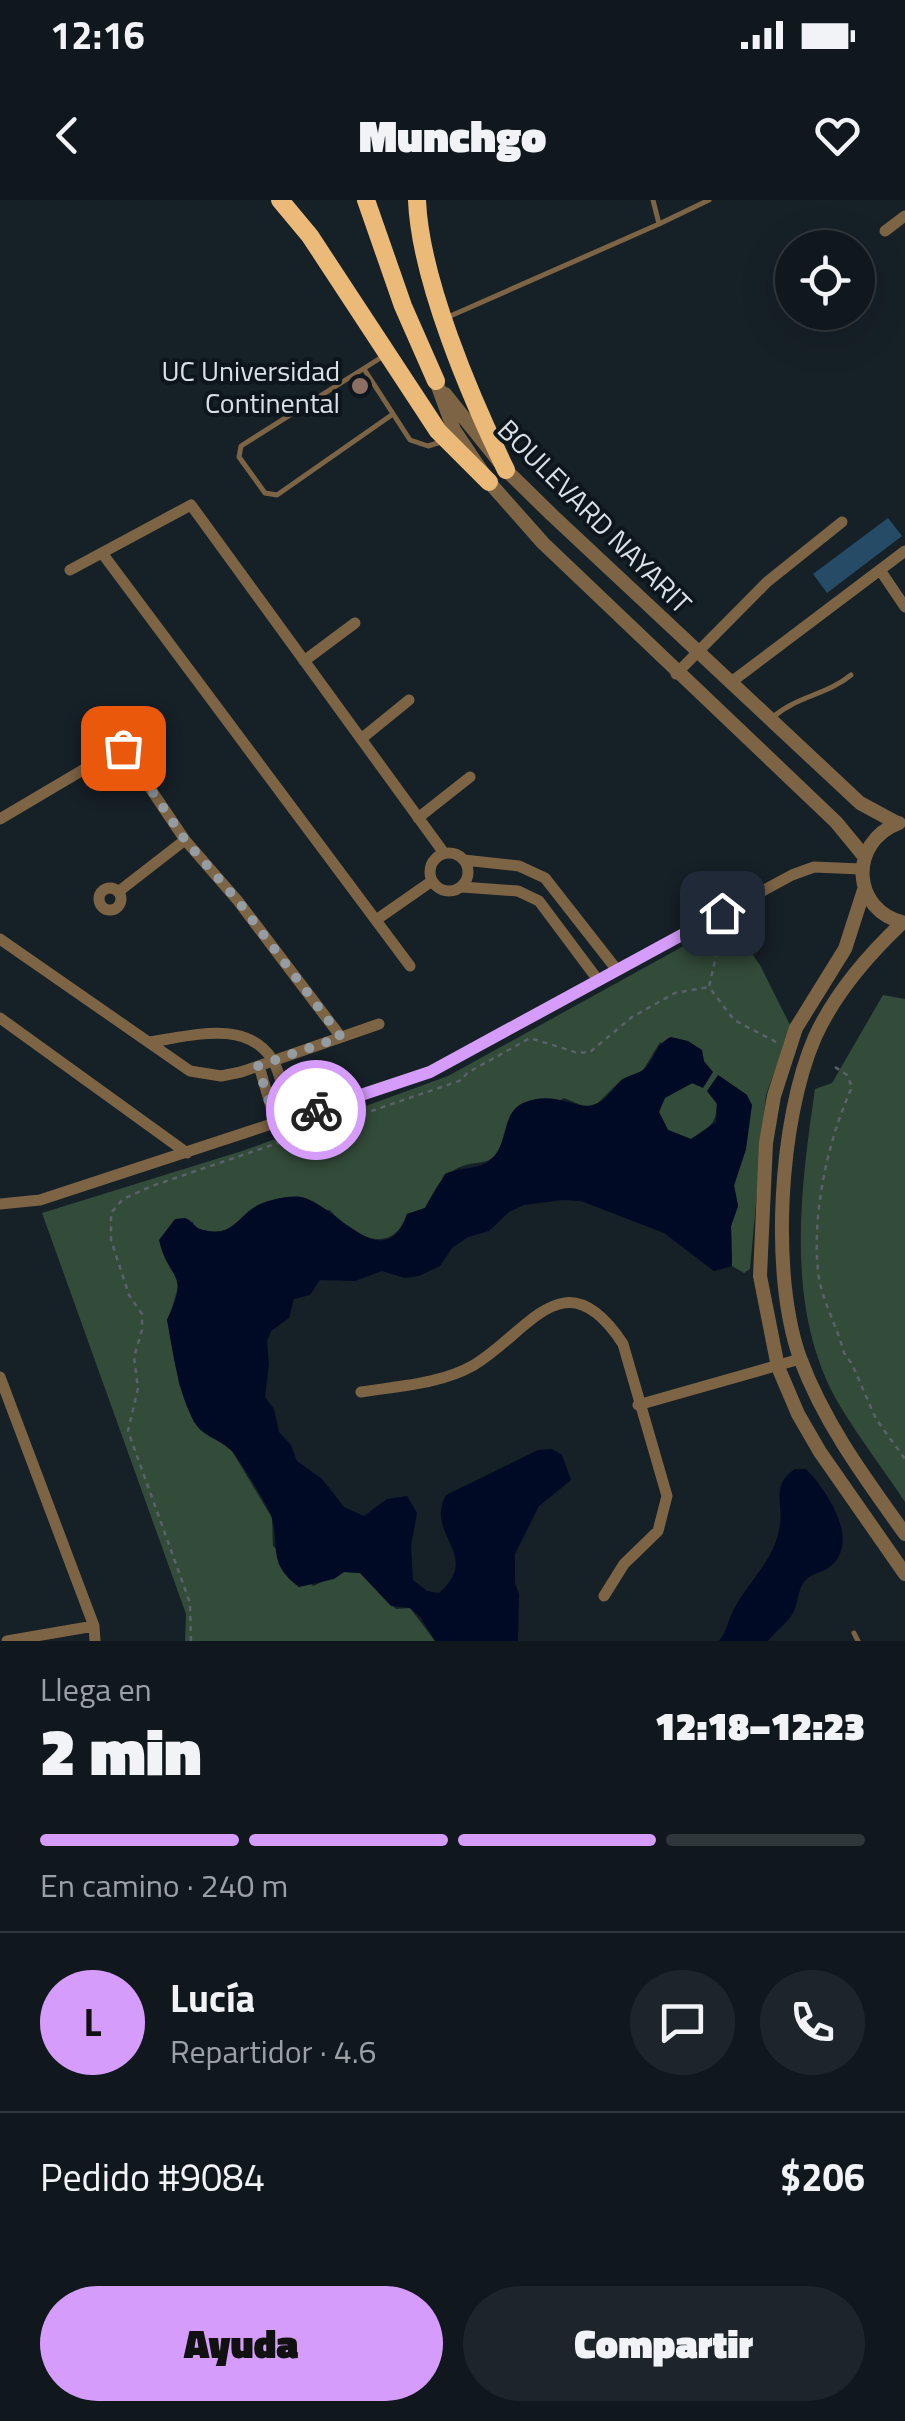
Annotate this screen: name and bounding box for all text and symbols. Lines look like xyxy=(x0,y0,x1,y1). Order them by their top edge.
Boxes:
text: 12:16 xyxy=(50,6,145,64)
text: Munchgo xyxy=(359,101,546,169)
icon: back xyxy=(40,108,95,163)
icon: heart xyxy=(810,108,865,163)
map controls xyxy=(775,230,875,330)
button: locate xyxy=(775,230,875,330)
place label: UC Universidad Continental xyxy=(162,349,340,424)
marker: UC Universidad Continental xyxy=(349,375,371,397)
street label: BOULEVARD NAYARIT xyxy=(488,409,702,623)
pin xyxy=(81,706,166,791)
icon: bag xyxy=(96,721,151,776)
pin xyxy=(680,871,765,956)
icon: home xyxy=(695,886,750,941)
courier xyxy=(266,1060,366,1160)
icon: bike xyxy=(289,1083,344,1138)
text: Llega en xyxy=(40,1665,152,1713)
text: 12:18–12:23 xyxy=(655,1697,865,1755)
text: 2 min xyxy=(40,1701,201,1800)
text: En camino · 240 m xyxy=(40,1861,288,1909)
text: Lucía xyxy=(170,1969,255,2027)
button: chat xyxy=(630,1970,735,2075)
button: phone xyxy=(760,1970,865,2075)
text: L xyxy=(84,1993,101,2051)
text: Repartidor · 4.6 xyxy=(170,2027,376,2075)
text: Pedido #9084 xyxy=(40,2148,265,2206)
text: $206 xyxy=(780,2148,865,2206)
button: Ayuda xyxy=(40,2286,443,2401)
button: Compartir xyxy=(463,2286,865,2401)

